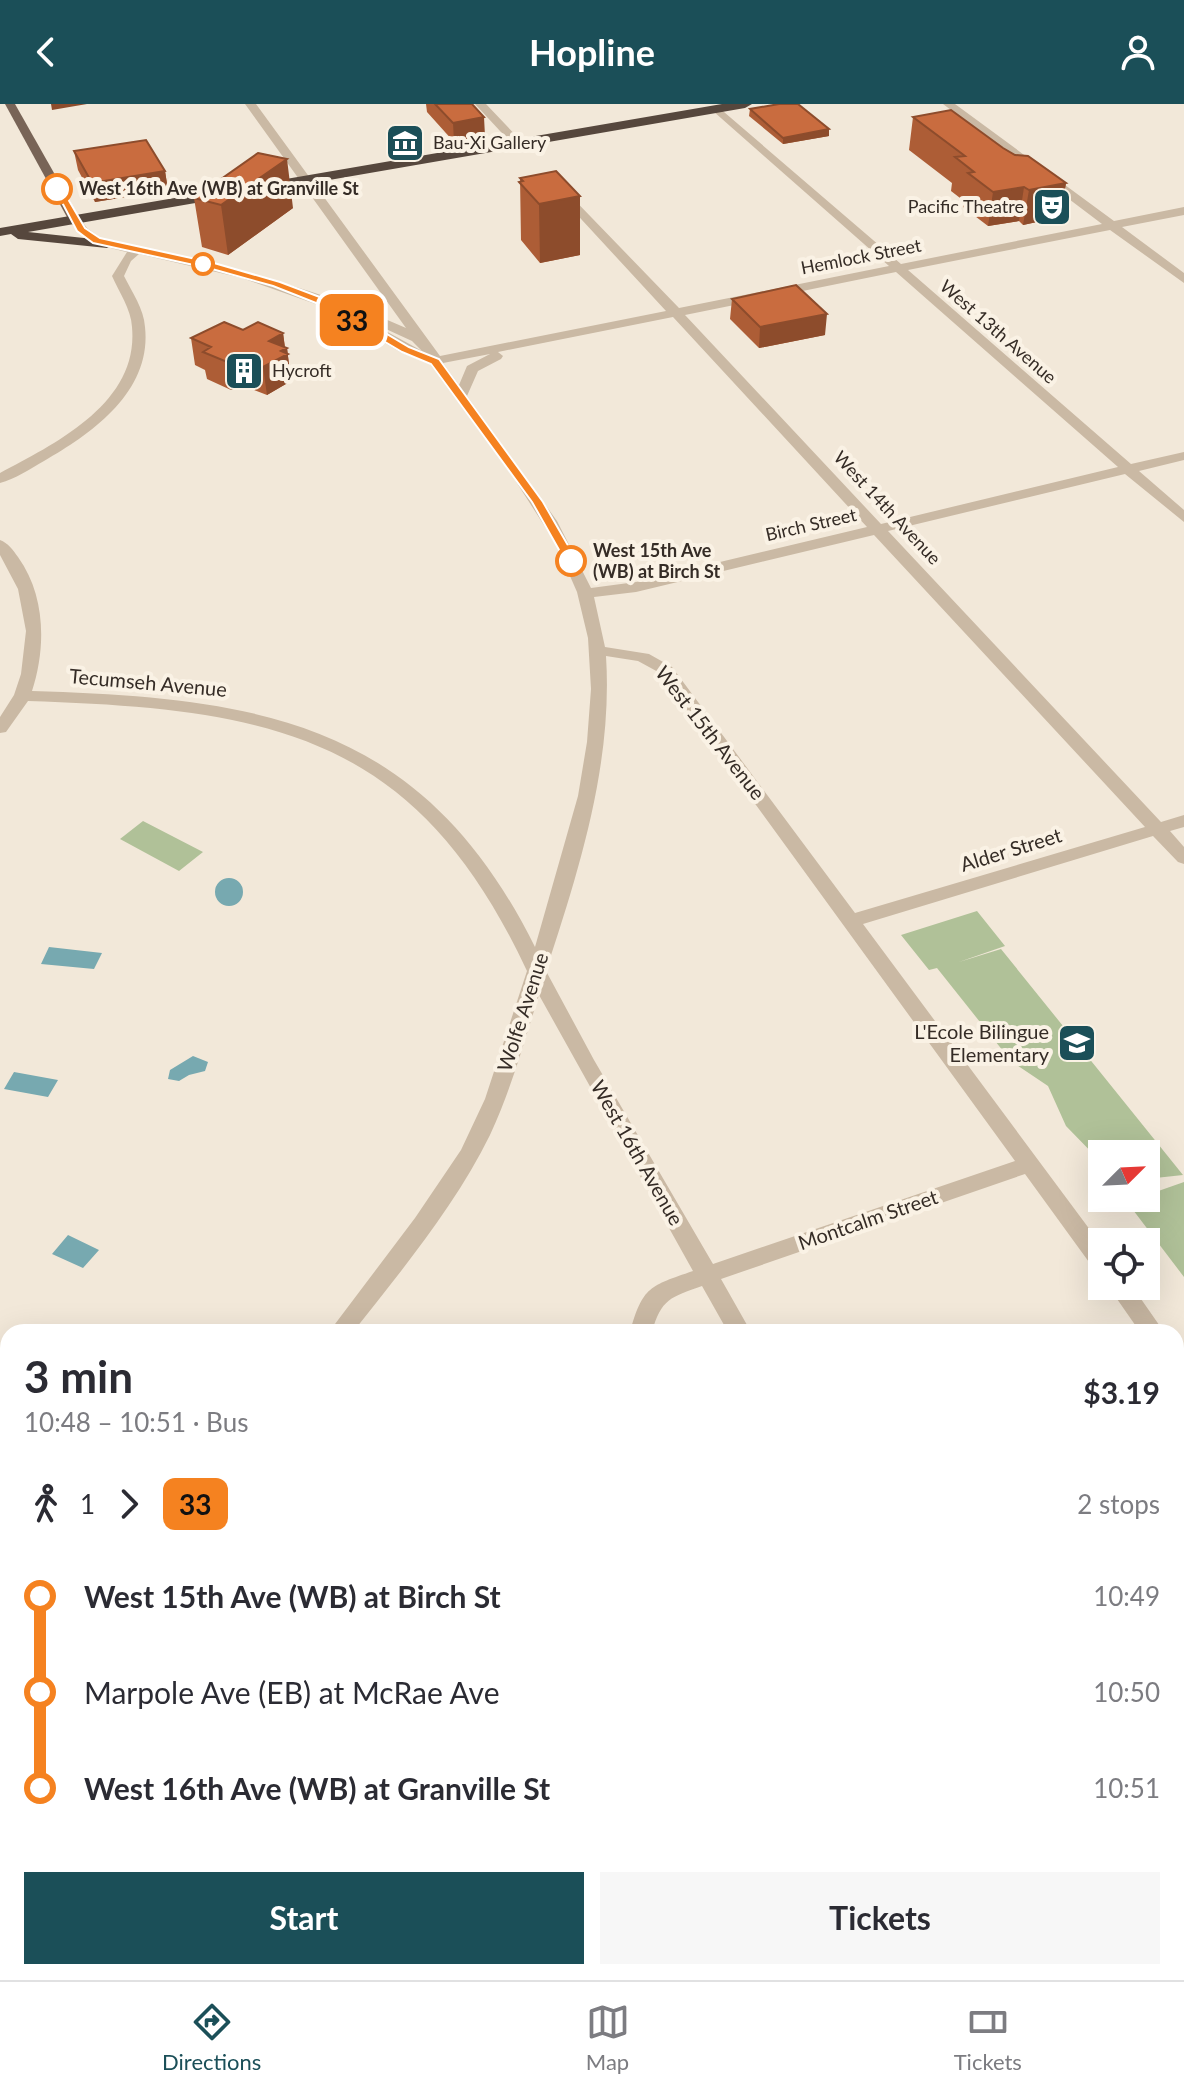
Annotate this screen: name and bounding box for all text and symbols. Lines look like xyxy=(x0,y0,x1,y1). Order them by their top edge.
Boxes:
icon: back xyxy=(24,30,68,74)
text: Hopline xyxy=(529,30,655,74)
icon: person xyxy=(1116,30,1160,74)
museum icon: Bau-Xi Gallery xyxy=(384,122,426,164)
place label: Bau-Xi Gallery xyxy=(433,131,547,153)
marker: West 16th Ave (WB) at Granville St xyxy=(42,174,72,204)
place label: West 16th Ave (WB) at Granville St xyxy=(79,177,359,199)
theatre icon: Pacific Theatre xyxy=(1031,186,1073,228)
place label: Pacific Theatre xyxy=(908,195,1024,217)
street label: Hemlock Street xyxy=(799,233,923,278)
unlabelled marker xyxy=(192,253,214,275)
street label: West 13th Avenue xyxy=(936,275,1061,388)
line badge: 33 xyxy=(316,294,388,346)
text: 33 xyxy=(336,303,368,337)
building icon: Hycroft xyxy=(223,350,265,392)
place label: Hycroft xyxy=(272,359,332,381)
street label: West 14th Avenue xyxy=(830,446,946,569)
street label: Birch Street xyxy=(763,503,859,545)
place label: West 15th Ave (WB) at Birch St xyxy=(593,539,721,582)
marker: West 15th Ave (WB) at Birch St xyxy=(556,546,586,576)
street label: West 15th Avenue xyxy=(651,661,771,804)
street label: Tecumseh Avenue xyxy=(68,663,228,701)
street label: Alder Street xyxy=(957,822,1064,876)
street label: Wolfe Avenue xyxy=(492,949,553,1074)
place label: L'Ecole Bilingue Elementary xyxy=(914,1019,1050,1066)
school or university icon: L'Ecole Bilingue Elementary xyxy=(1056,1022,1098,1064)
street label: West 16th Avenue xyxy=(587,1076,689,1229)
north arrow xyxy=(1088,1140,1160,1212)
map controls xyxy=(1088,1140,1160,1300)
street label: Montcalm Street xyxy=(795,1184,941,1254)
button: locate xyxy=(1088,1228,1160,1300)
text: 3 min xyxy=(24,1350,133,1402)
text: $3.19 xyxy=(1083,1374,1160,1410)
text: 10:48 – 10:51 · Bus xyxy=(24,1406,248,1438)
icon: walk xyxy=(24,1482,68,1526)
icon: forward xyxy=(107,1482,151,1526)
text: 33 xyxy=(179,1487,212,1521)
text: 1 xyxy=(80,1488,95,1520)
text: 2 stops xyxy=(1077,1488,1160,1520)
text: West 15th Ave (WB) at Birch St xyxy=(84,1578,501,1614)
text: 10:49 xyxy=(1093,1580,1160,1612)
text: Marpole Ave (EB) at McRae Ave xyxy=(84,1674,499,1710)
text: 10:50 xyxy=(1093,1676,1160,1708)
text: West 16th Ave (WB) at Granville St xyxy=(84,1770,550,1806)
text: 10:51 xyxy=(1093,1772,1160,1804)
button: Start xyxy=(24,1872,584,1964)
button: Tickets xyxy=(600,1872,1160,1964)
tab: Directions xyxy=(162,2000,261,2075)
tab: Map xyxy=(586,2000,630,2075)
tab: Tickets xyxy=(954,2000,1022,2075)

